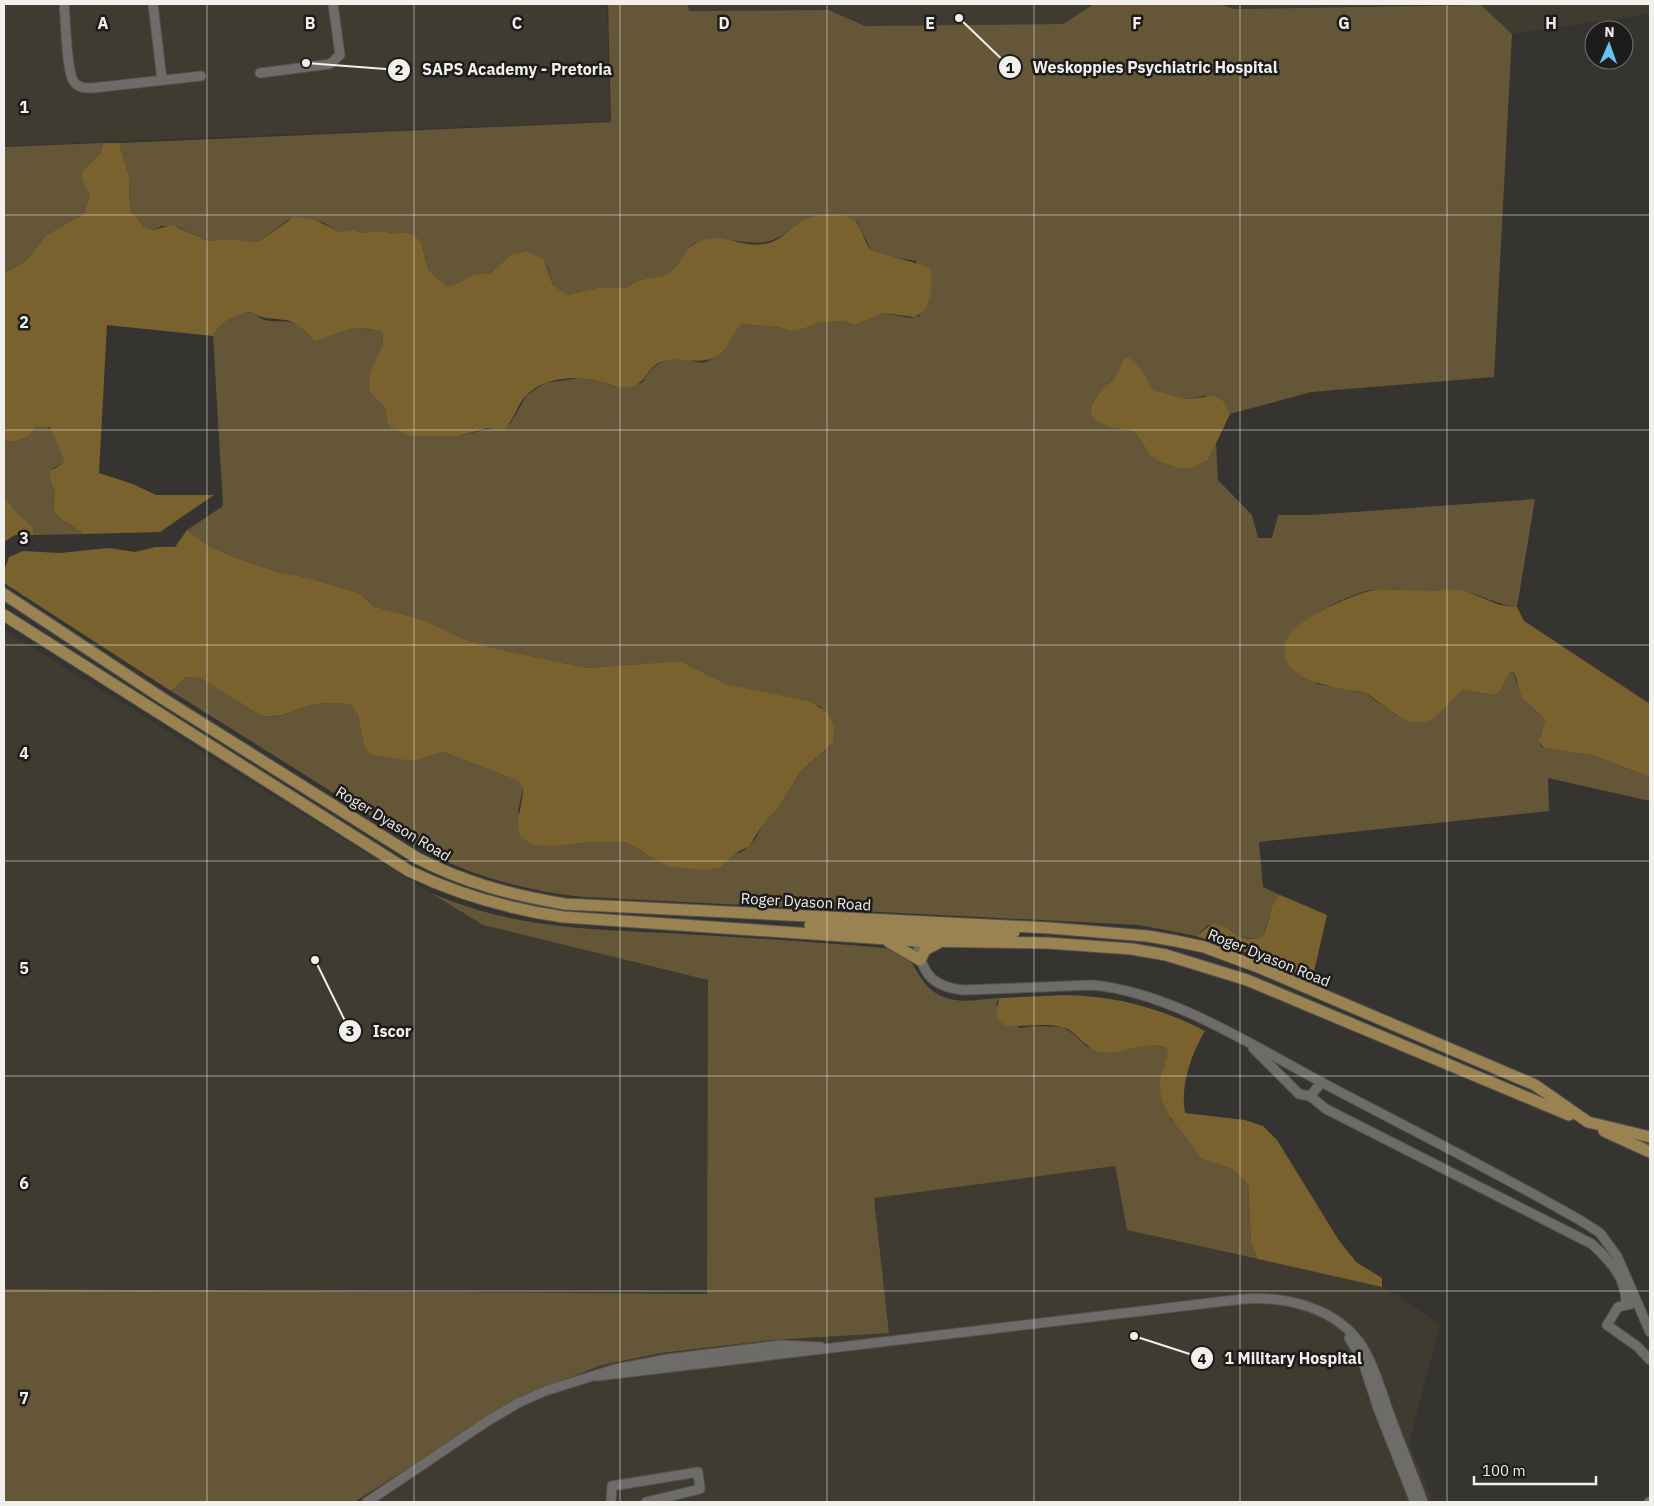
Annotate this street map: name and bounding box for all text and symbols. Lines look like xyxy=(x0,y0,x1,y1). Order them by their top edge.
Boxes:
text: A xyxy=(98,13,109,33)
text: B xyxy=(305,13,316,33)
text: C xyxy=(512,13,522,33)
text: D xyxy=(718,13,730,33)
text: E xyxy=(925,13,935,33)
text: F xyxy=(1132,13,1142,33)
text: G xyxy=(1338,13,1350,33)
text: H xyxy=(1545,13,1557,33)
north arrow xyxy=(1584,20,1634,70)
text: N xyxy=(1604,23,1615,41)
callout: Weskoppies Psychiatric Hospital xyxy=(998,52,1288,83)
callout: SAPS Academy - Pretoria xyxy=(387,54,622,85)
text: Weskoppies Psychiatric Hospital xyxy=(1032,57,1278,77)
text: 1 xyxy=(1005,58,1015,77)
text: SAPS Academy - Pretoria xyxy=(422,59,612,79)
text: 2 xyxy=(394,60,404,79)
text: 1 xyxy=(19,97,29,117)
text: 2 xyxy=(19,312,29,332)
text: 3 xyxy=(19,528,29,548)
text: 4 xyxy=(19,743,29,763)
street label: Roger Dyason Road xyxy=(332,782,454,865)
street label: Roger Dyason Road xyxy=(740,889,872,914)
street label: Roger Dyason Road xyxy=(1205,924,1333,991)
text: 5 xyxy=(19,958,29,978)
callout: Iscor xyxy=(338,1015,422,1046)
text: 3 xyxy=(345,1021,355,1040)
text: Iscor xyxy=(373,1021,412,1041)
text: 6 xyxy=(19,1173,29,1193)
callout: 1 Military Hospital xyxy=(1189,1343,1372,1374)
text: 1 Military Hospital xyxy=(1224,1348,1362,1368)
text: 4 xyxy=(1197,1349,1207,1368)
text: 7 xyxy=(19,1388,29,1408)
scale bar xyxy=(1474,1454,1596,1486)
text: 100 m xyxy=(1482,1461,1526,1480)

